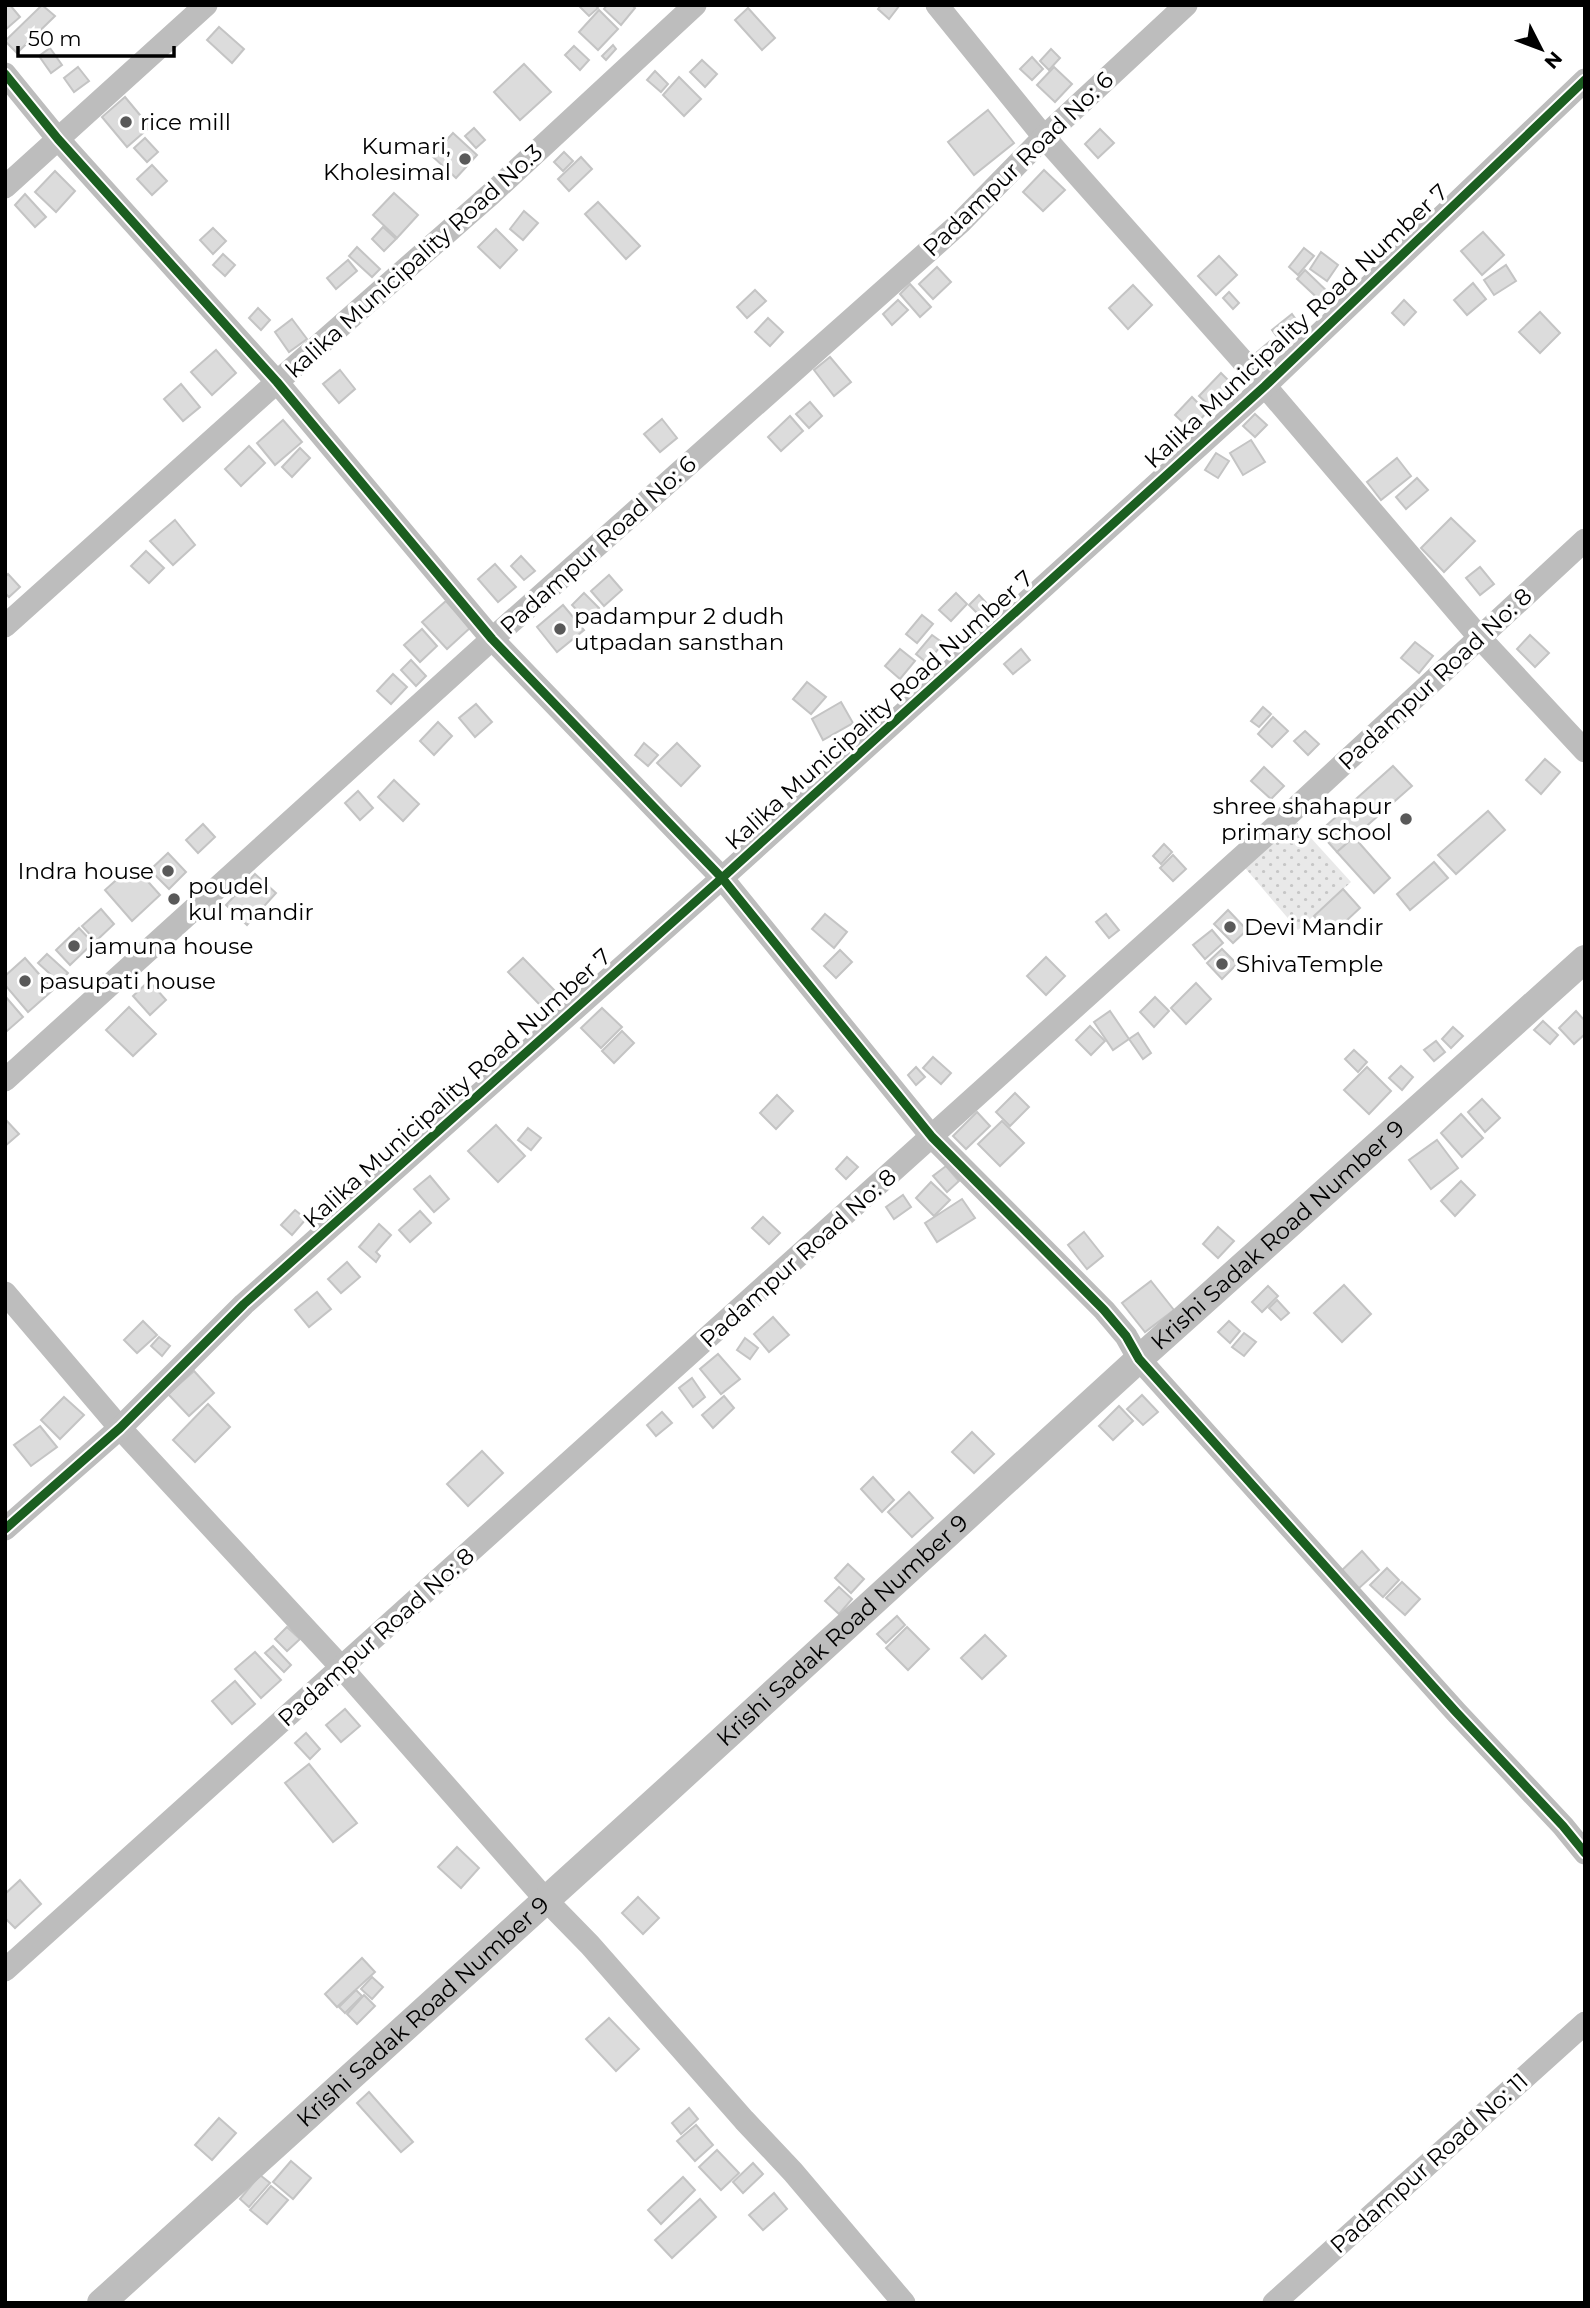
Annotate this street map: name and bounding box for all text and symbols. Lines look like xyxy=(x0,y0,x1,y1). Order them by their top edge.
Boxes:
scale bar xyxy=(18,14,173,58)
north arrow xyxy=(1506,14,1576,84)
text: 50 m xyxy=(28,26,82,51)
text: N xyxy=(1540,47,1567,73)
street label: Padampur Road No: 6 xyxy=(917,66,1119,262)
place label: rice mill xyxy=(140,108,231,136)
marker: rice mill xyxy=(118,114,134,130)
place label: Kumari, Kholesimal xyxy=(323,132,451,186)
street label: kalika Municipality Road No.3 xyxy=(280,138,548,384)
marker: Kumari, Kholesimal xyxy=(457,151,473,167)
street label: Kalika Municipality Road Number 7 xyxy=(1139,178,1453,474)
street label: Padampur Road No: 6 xyxy=(494,450,702,640)
street label: Kalika Municipality Road Number 7 xyxy=(719,564,1039,856)
street label: Padampur Road No: 8 xyxy=(1332,582,1538,776)
place label: padampur 2 dudh utpadan sansthan xyxy=(574,602,784,656)
marker: padampur 2 dudh utpadan sansthan xyxy=(552,621,568,637)
place label: shree shahapur primary school xyxy=(1213,792,1392,846)
marker: shree shahapur primary school xyxy=(1398,811,1414,827)
place label: Indra house xyxy=(17,857,154,885)
marker: Indra house xyxy=(160,863,176,879)
place label: poudel kul mandir xyxy=(188,872,314,926)
marker: poudel kul mandir xyxy=(166,891,182,907)
place label: Devi Mandir xyxy=(1244,913,1383,941)
marker: Devi Mandir xyxy=(1222,919,1238,935)
place label: jamuna house xyxy=(85,932,253,960)
marker: jamuna house xyxy=(66,938,82,954)
street label: Kalika Municipality Road Number 7 xyxy=(297,942,617,1234)
place label: ShivaTemple xyxy=(1236,950,1383,978)
marker: ShivaTemple xyxy=(1214,956,1230,972)
place label: pasupati house xyxy=(39,967,216,995)
marker: pasupati house xyxy=(17,973,33,989)
street label: Krishi Sadak Road Number 9 xyxy=(1145,1114,1410,1356)
street label: Padampur Road No: 8 xyxy=(694,1162,902,1354)
street label: Krishi Sadak Road Number 9 xyxy=(711,1508,974,1752)
street label: Padampur Road No: 8 xyxy=(272,1541,480,1733)
street label: Krishi Sadak Road Number 9 xyxy=(291,1890,555,2133)
street label: Padampur Road No: 11 xyxy=(1324,2067,1534,2259)

